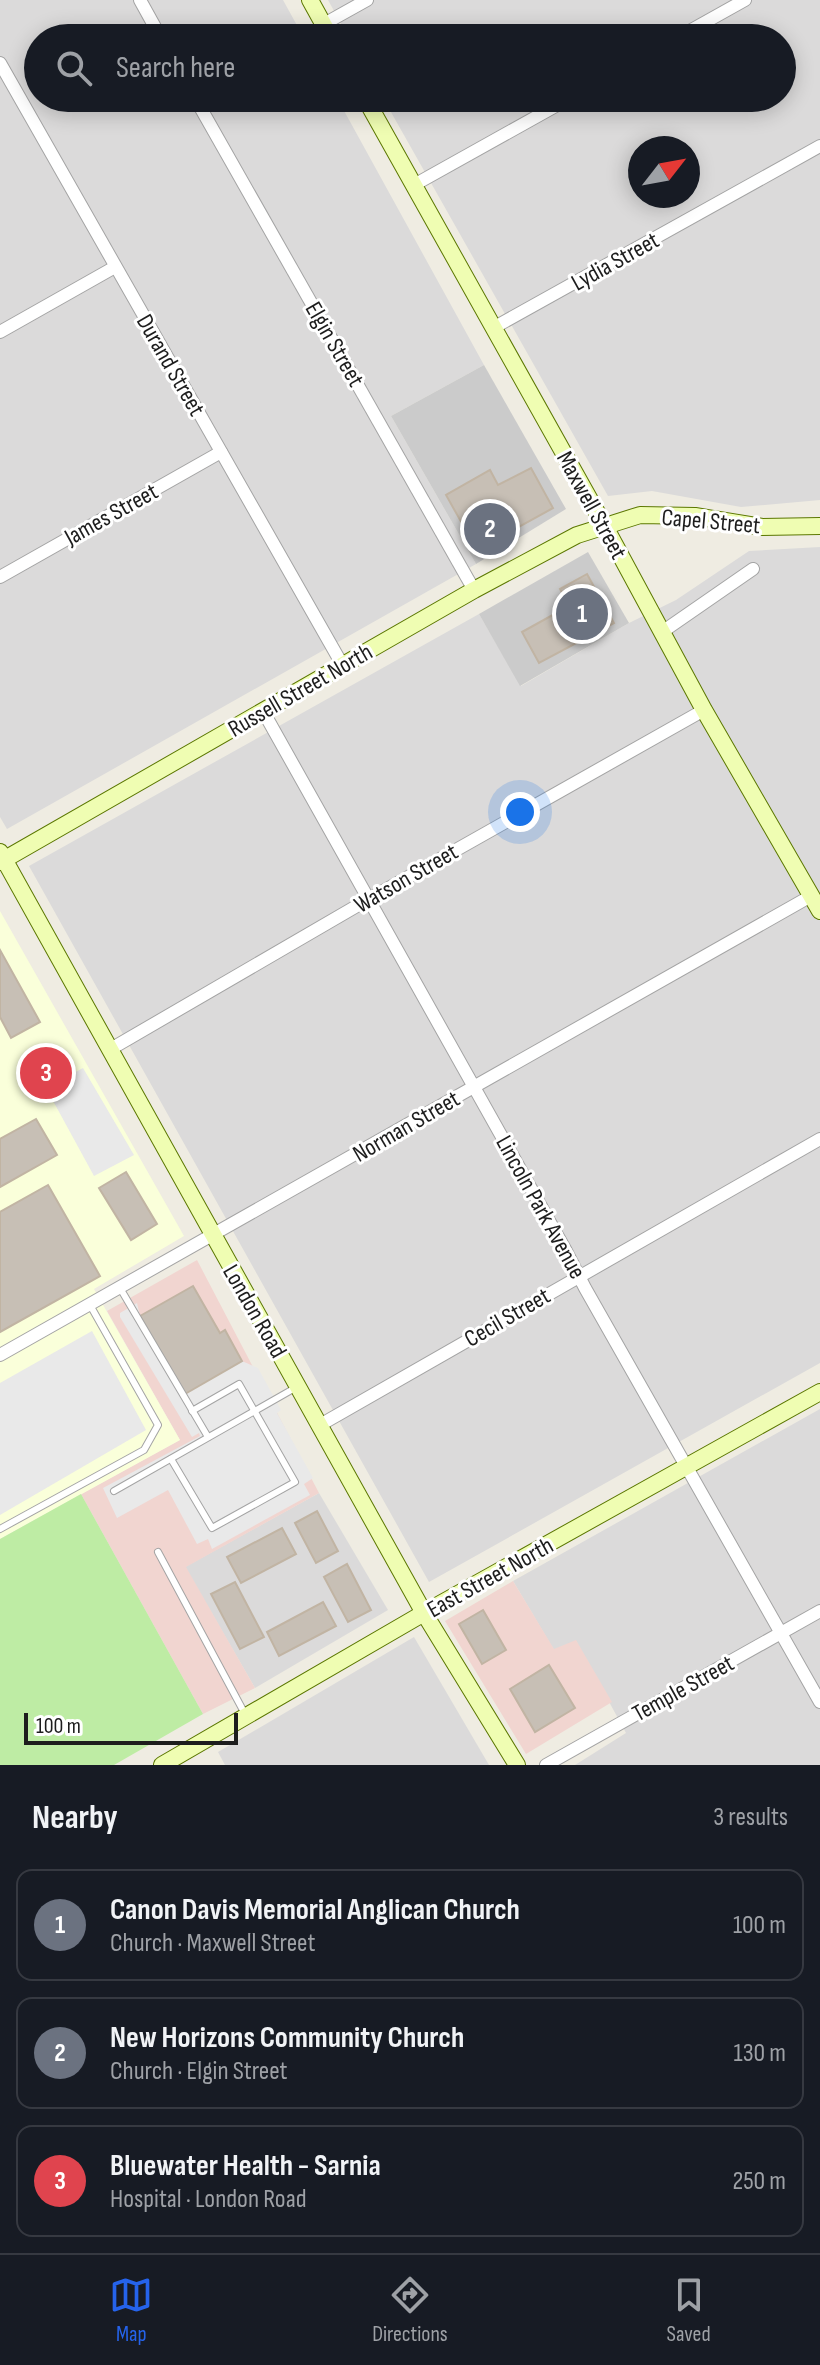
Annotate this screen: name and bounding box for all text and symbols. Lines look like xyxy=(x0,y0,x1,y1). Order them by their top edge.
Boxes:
search box xyxy=(24,24,796,112)
icon: search xyxy=(52,46,96,90)
text: Search here xyxy=(116,50,235,86)
north arrow xyxy=(628,136,700,208)
street label: Lydia Street xyxy=(566,226,664,297)
street label: Elgin Street xyxy=(299,297,370,392)
street label: Durand Street xyxy=(130,309,211,421)
street label: Maxwell Street xyxy=(550,446,633,564)
street label: James Street xyxy=(59,477,163,552)
pin: 2 xyxy=(464,499,516,559)
street label: Capel Street xyxy=(660,503,762,540)
pin: 1 xyxy=(556,584,608,644)
street label: Russell Street North xyxy=(223,637,378,743)
your location xyxy=(500,792,540,832)
street label: Watson Street xyxy=(349,837,463,920)
pin: 3 xyxy=(20,1043,72,1103)
street label: Norman Street xyxy=(348,1084,465,1169)
street label: Lincoln Park Avenue xyxy=(489,1131,592,1284)
street label: London Road xyxy=(216,1259,293,1363)
street label: Cecil Street xyxy=(459,1281,555,1354)
street label: East Street North xyxy=(422,1531,558,1624)
street label: Temple Street xyxy=(627,1649,739,1728)
scale bar xyxy=(24,1709,238,1745)
text: 100 m xyxy=(36,1713,81,1740)
text: Nearby xyxy=(32,1797,118,1838)
text: 3 results xyxy=(713,1802,788,1833)
text: Canon Davis Memorial Anglican Church xyxy=(110,1892,520,1928)
text: 1 xyxy=(55,1910,65,1941)
text: 100 m xyxy=(733,1910,786,1941)
text: Church · Maxwell Street xyxy=(110,1928,315,1959)
text: New Horizons Community Church xyxy=(110,2020,464,2056)
text: 2 xyxy=(54,2038,66,2069)
text: 130 m xyxy=(734,2038,786,2069)
text: Church · Elgin Street xyxy=(110,2056,288,2087)
text: Bluewater Health - Sarnia xyxy=(110,2148,381,2184)
text: 3 xyxy=(54,2166,66,2197)
text: 250 m xyxy=(732,2166,786,2197)
text: Hospital · London Road xyxy=(110,2184,306,2215)
tab: Map xyxy=(109,2273,153,2348)
tab: Directions xyxy=(372,2273,448,2348)
tab: Saved xyxy=(667,2273,711,2348)

